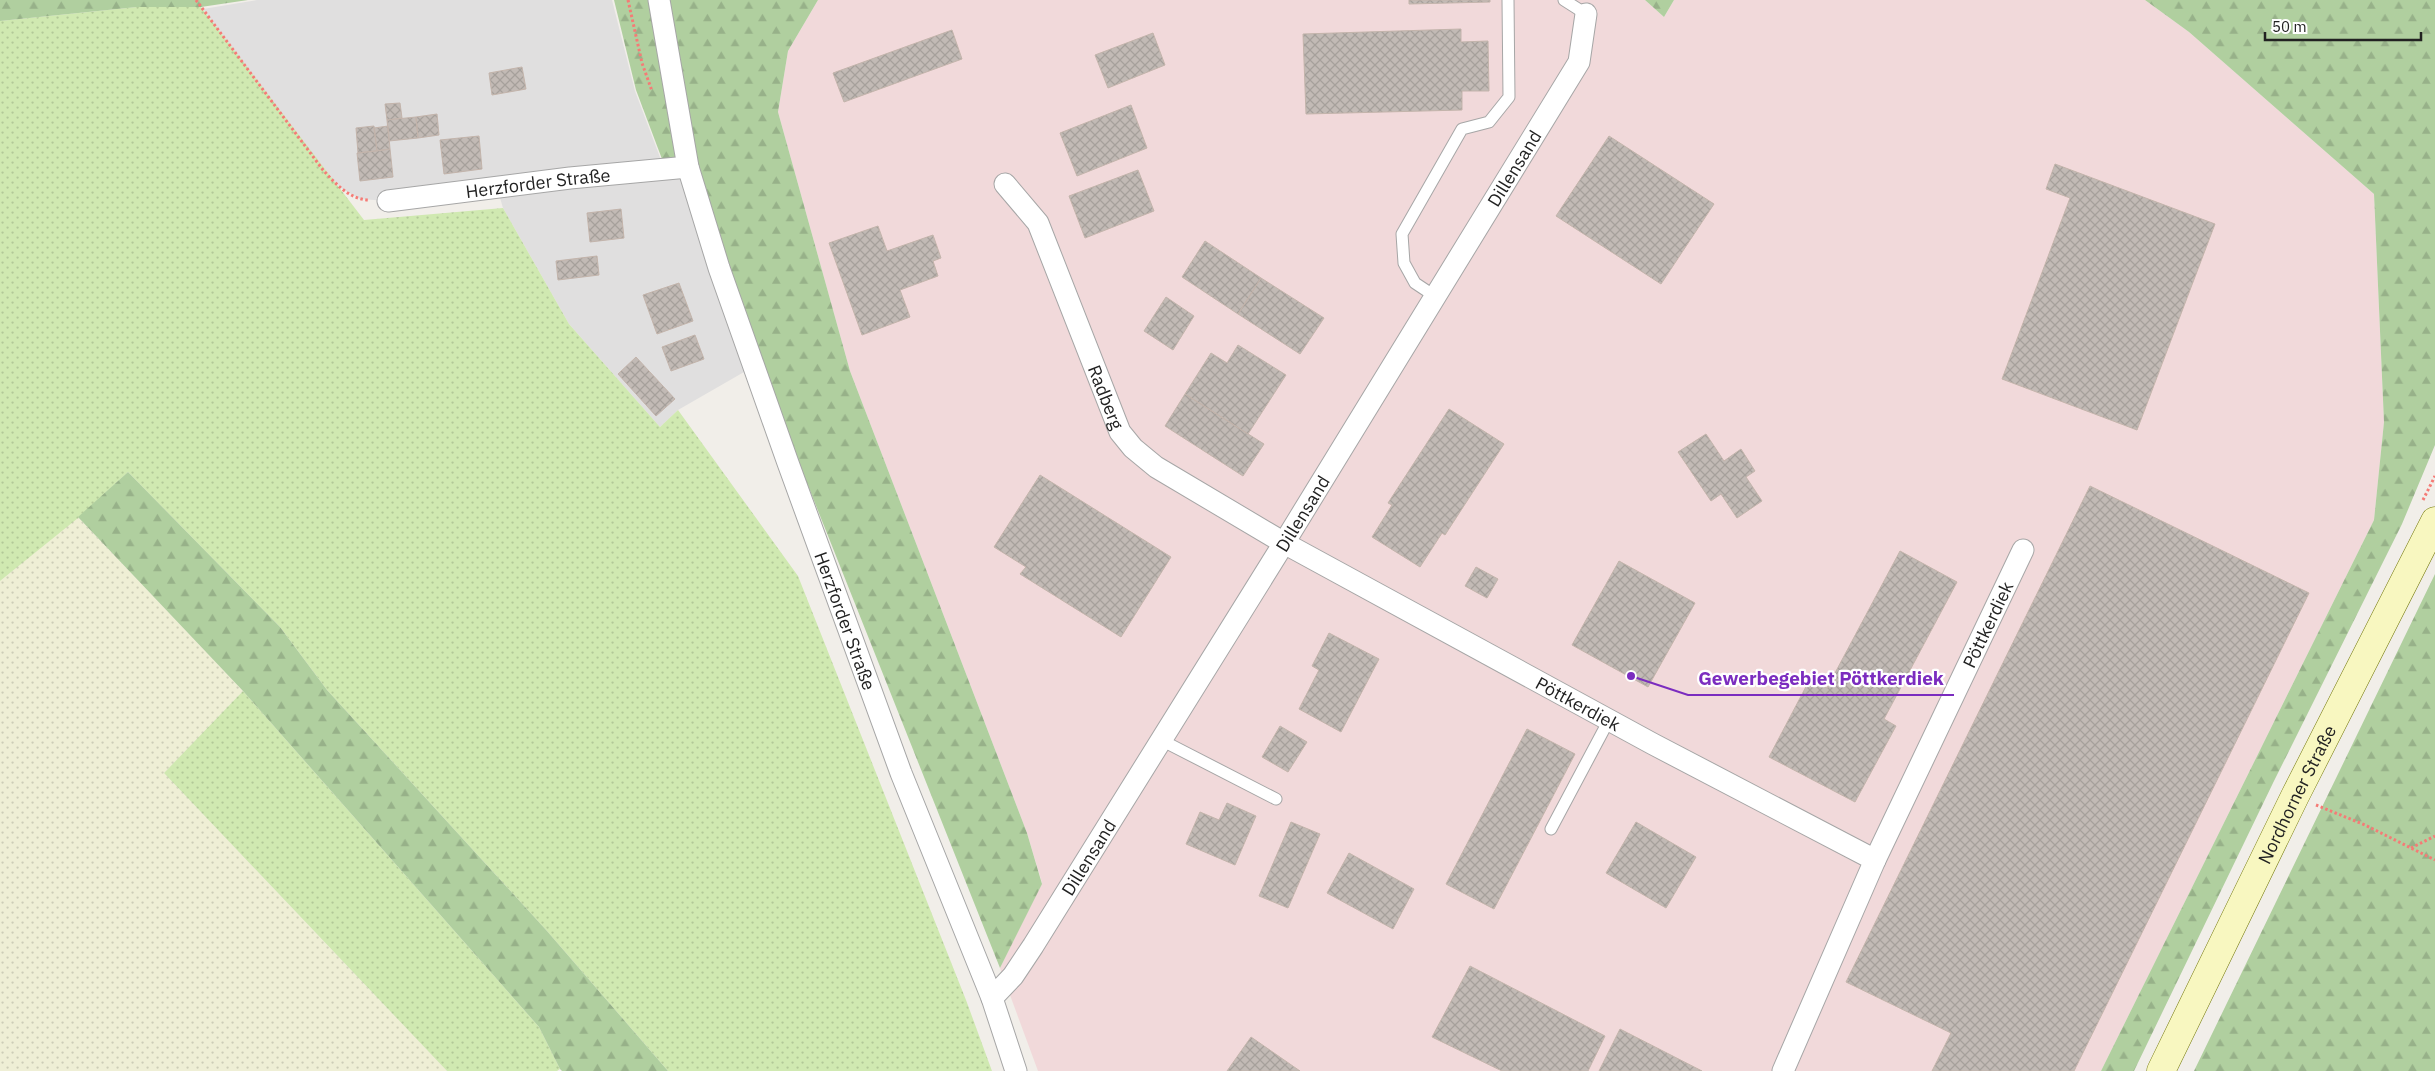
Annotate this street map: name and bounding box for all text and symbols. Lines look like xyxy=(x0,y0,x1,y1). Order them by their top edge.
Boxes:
scale bar xyxy=(2265,10,2421,42)
text: 50 m xyxy=(2272,17,2307,36)
street label: Dillensand xyxy=(1482,126,1546,211)
street label: Herzforder Straße xyxy=(464,163,611,203)
street label: Radberg xyxy=(1083,361,1129,433)
street label: Dillensand xyxy=(1270,471,1334,556)
street label: Herzforder Straße xyxy=(810,549,881,693)
street label: Pöttkerdiek xyxy=(1957,577,2018,671)
callout: Gewerbegebiet Pöttkerdiek xyxy=(1688,661,1954,695)
text: Gewerbegebiet Pöttkerdiek xyxy=(1698,666,1944,690)
street label: Pöttkerdiek xyxy=(1532,671,1625,736)
street label: Nordhorner Straße xyxy=(2252,721,2341,868)
street label: Dillensand xyxy=(1056,815,1121,900)

